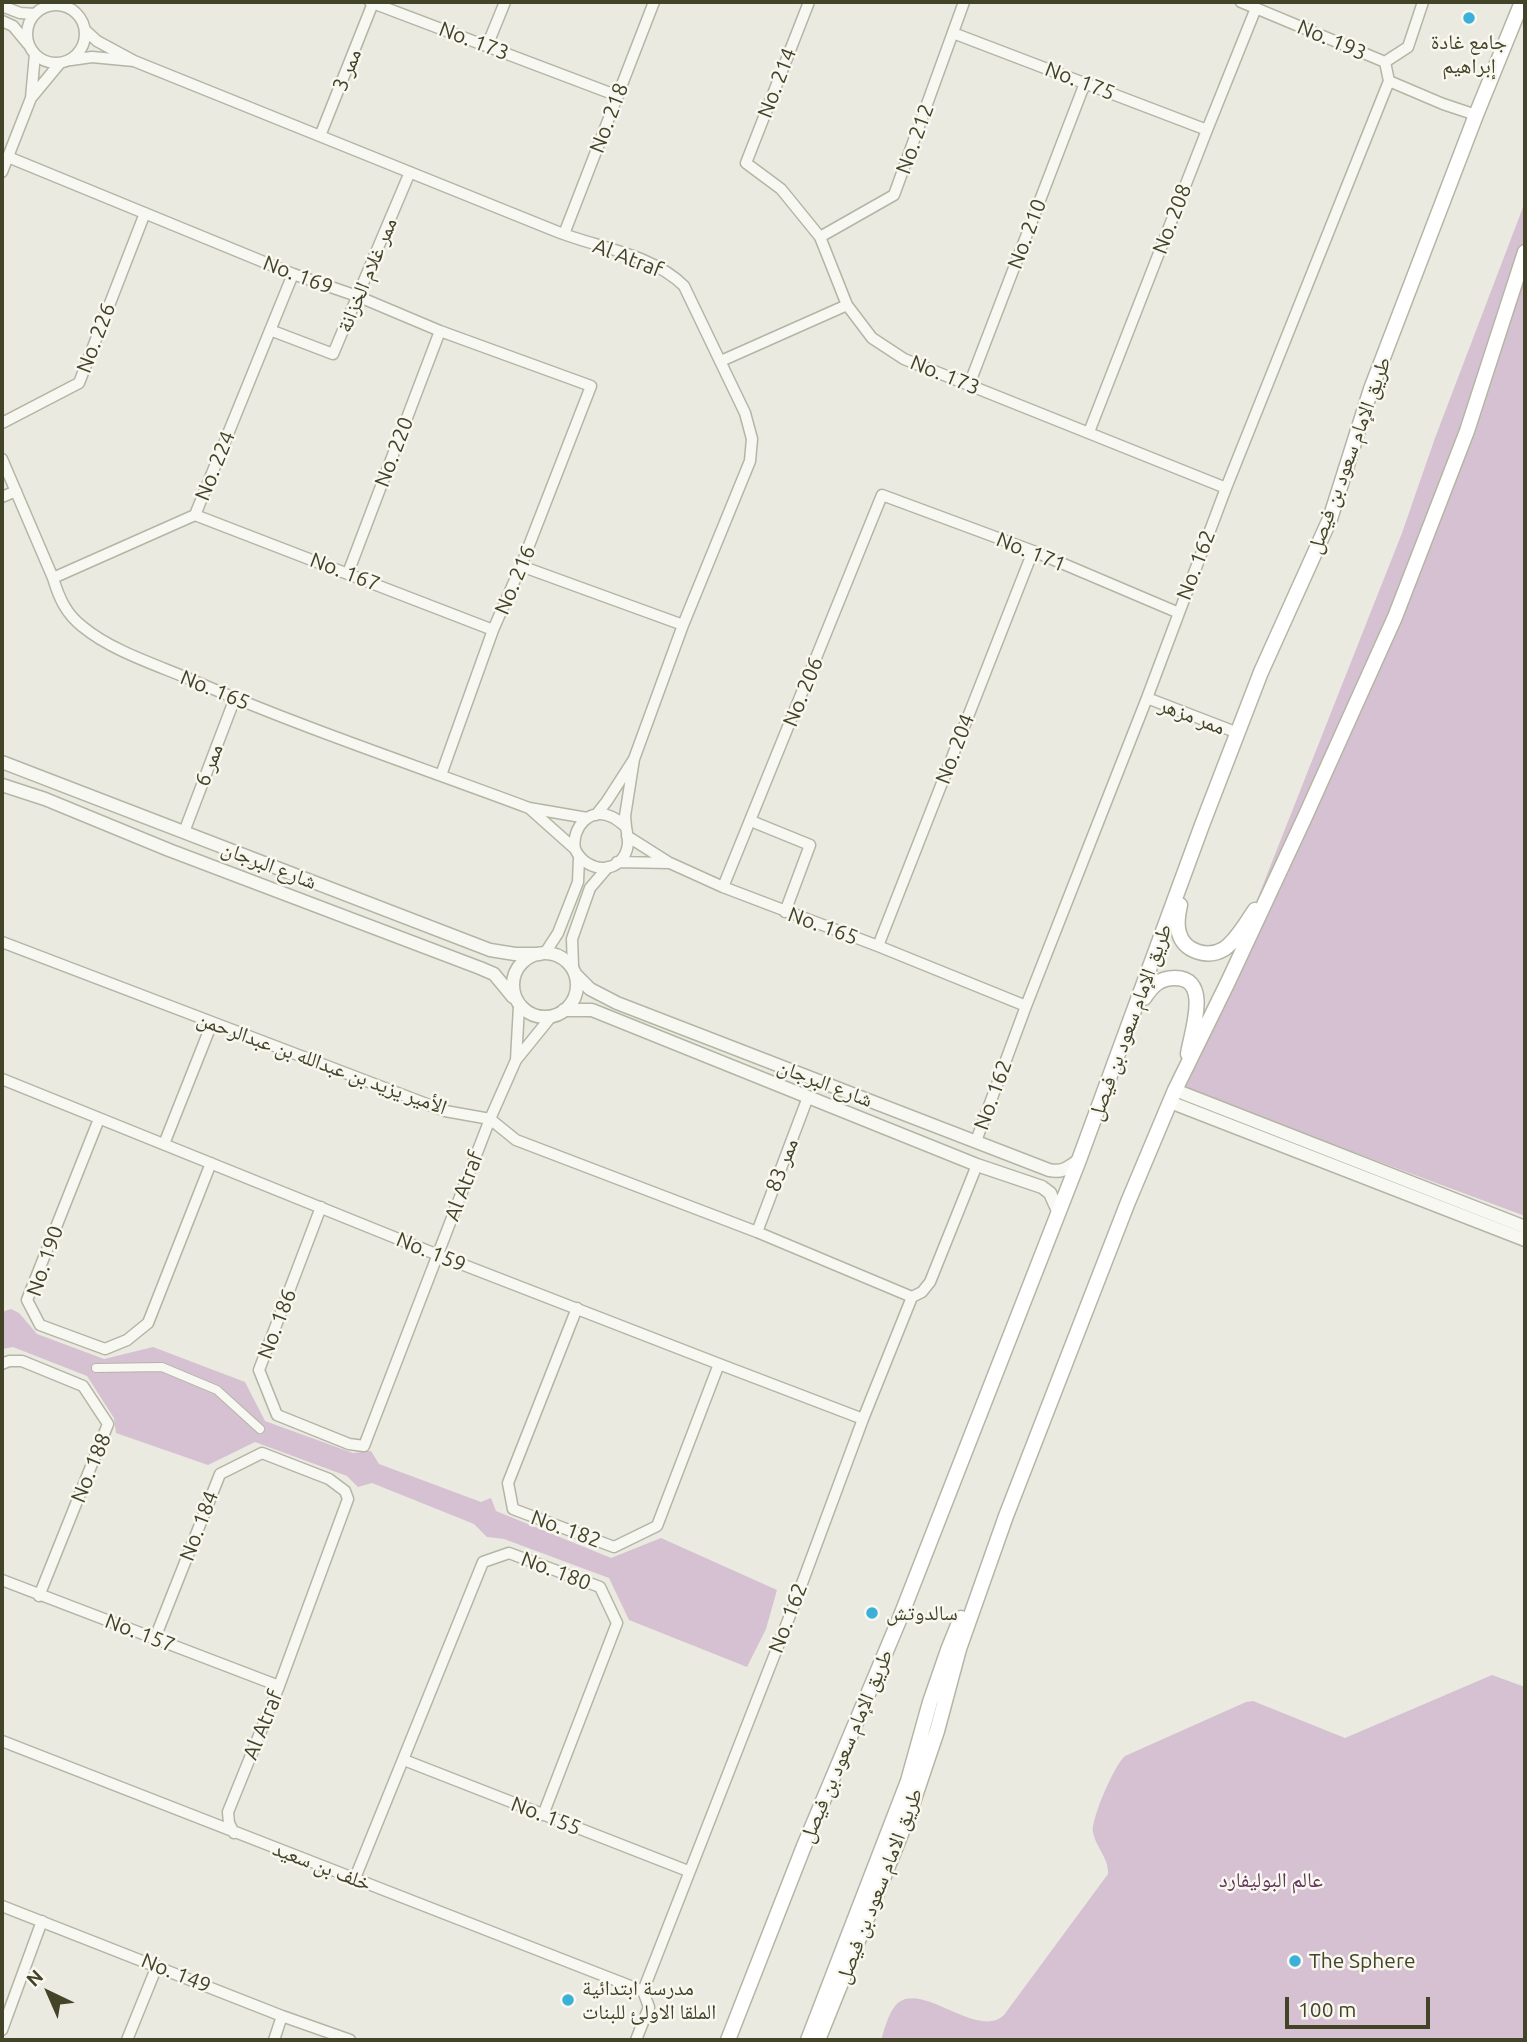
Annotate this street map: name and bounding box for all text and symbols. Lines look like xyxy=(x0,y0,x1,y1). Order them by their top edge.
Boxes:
marker: جامع غادة إبراهيم xyxy=(1461,10,1477,26)
street label: No. 193 xyxy=(1294,14,1370,66)
street label: No. 173 xyxy=(436,16,512,66)
place label: جامع غادة إبراهيم xyxy=(1431,29,1507,79)
street label: ممر 3 xyxy=(327,45,367,95)
street label: No. 214 xyxy=(752,45,802,121)
street label: No. 175 xyxy=(1042,56,1118,106)
street label: No. 218 xyxy=(584,80,634,156)
street label: No. 212 xyxy=(891,101,939,177)
street label: No. 208 xyxy=(1147,181,1197,257)
street label: No. 210 xyxy=(1002,196,1052,272)
street label: ممر غلام الخزانة xyxy=(332,214,402,336)
street label: Al Atraf xyxy=(590,233,666,283)
street label: No. 169 xyxy=(260,250,336,300)
street label: No. 226 xyxy=(71,300,121,376)
street label: No. 173 xyxy=(907,350,983,400)
street label: طريق الإمام سعود بن فيصل xyxy=(1302,353,1396,557)
street label: No. 220 xyxy=(369,414,419,490)
street label: No. 224 xyxy=(190,428,240,504)
street label: No. 171 xyxy=(993,527,1069,577)
street label: No. 162 xyxy=(1171,527,1221,603)
street label: No. 216 xyxy=(489,542,541,618)
street label: No. 167 xyxy=(307,547,383,597)
street label: No. 206 xyxy=(778,654,828,730)
street label: No. 165 xyxy=(177,665,253,715)
street label: ممر مزهر xyxy=(1155,692,1229,740)
street label: No. 204 xyxy=(930,711,980,787)
street label: ممر 6 xyxy=(189,740,229,790)
street label: شارع البرجان xyxy=(218,835,320,895)
street label: No. 165 xyxy=(785,902,861,950)
street label: طريق الإمام سعود بن فيصل xyxy=(1083,920,1177,1124)
street label: الأمير يزيد بن عبدالله بن عبدالرحمن xyxy=(194,1006,450,1120)
street label: شارع البرجان xyxy=(774,1053,876,1113)
street label: No. 162 xyxy=(969,1057,1017,1133)
street label: ممر 83 xyxy=(760,1135,804,1195)
street label: Al Atraf xyxy=(439,1148,489,1224)
street label: No. 190 xyxy=(21,1223,69,1299)
street label: No. 159 xyxy=(393,1227,469,1277)
street label: No. 186 xyxy=(252,1286,302,1362)
street label: No. 188 xyxy=(66,1430,116,1506)
street label: No. 184 xyxy=(174,1488,224,1564)
street label: No. 182 xyxy=(528,1505,604,1553)
street label: No. 180 xyxy=(518,1546,594,1596)
street label: No. 162 xyxy=(763,1580,813,1656)
place label: سالدوتش xyxy=(886,1600,958,1626)
marker: سالدوتش xyxy=(864,1605,880,1621)
street label: No. 157 xyxy=(102,1608,178,1658)
street label: طريق الإمام سعود بن فيصل xyxy=(794,1646,898,1846)
street label: Al Atraf xyxy=(238,1687,288,1763)
street label: طريق الامام سعود بن فيصل xyxy=(830,1785,928,1987)
street label: No. 155 xyxy=(508,1791,584,1841)
street label: خلف بن سعيد xyxy=(269,1836,375,1896)
park label: عالم البوليفارد xyxy=(1219,1867,1323,1893)
street label: No. 149 xyxy=(138,1948,214,1998)
place label: The Sphere xyxy=(1309,1948,1415,1974)
marker: The Sphere xyxy=(1287,1953,1303,1969)
north arrow xyxy=(14,1958,84,2028)
text: N xyxy=(22,1965,47,1991)
place label: مدرسة ابتدائية الملقا الاولئ للبنات xyxy=(582,1975,716,2025)
scale bar xyxy=(1289,1982,1434,2026)
marker: مدرسة ابتدائية الملقا الاولئ للبنات xyxy=(560,1992,576,2008)
text: 100 m xyxy=(1298,1997,1356,2021)

